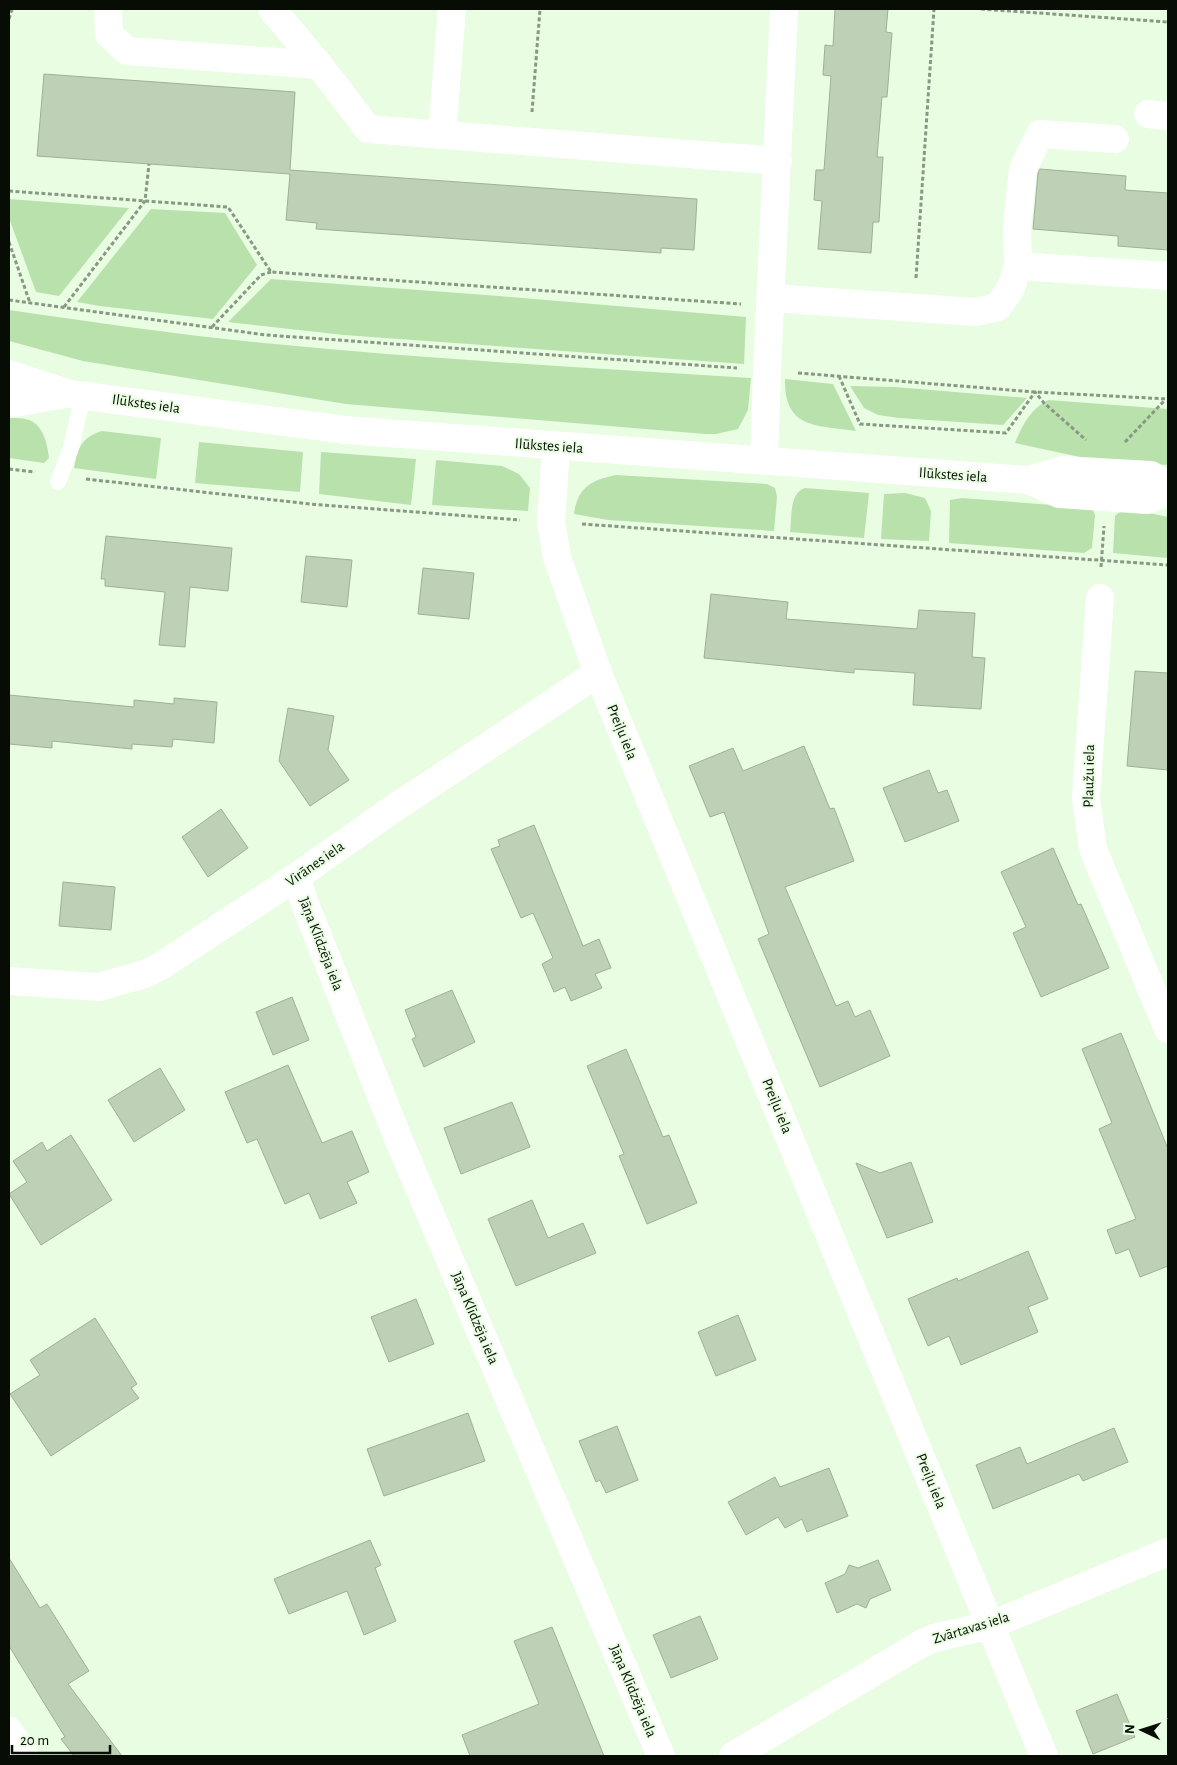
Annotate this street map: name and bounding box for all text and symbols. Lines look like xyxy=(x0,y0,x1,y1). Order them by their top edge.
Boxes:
street label: Ilūkstes iela xyxy=(111,392,181,416)
street label: Ilūkstes iela xyxy=(514,436,584,456)
street label: Ilūkstes iela xyxy=(918,465,988,485)
street label: Preiļu iela xyxy=(603,702,640,762)
street label: Plaužu iela xyxy=(1081,744,1097,808)
street label: Virānes iela xyxy=(283,838,347,889)
street label: Jāņa Klīdzēja iela xyxy=(295,895,346,993)
street label: Preiļu iela xyxy=(758,1076,795,1136)
street label: Jāņa Klīdzēja iela xyxy=(448,1269,501,1367)
street label: Preiļu iela xyxy=(912,1451,949,1511)
street label: Zvārtavas iela xyxy=(931,1609,1011,1647)
street label: Jāņa Klīdzēja iela xyxy=(606,1642,659,1740)
north arrow xyxy=(1117,1705,1167,1755)
scale bar xyxy=(12,1722,110,1754)
text: N xyxy=(1123,1724,1137,1735)
text: 20 m xyxy=(20,1733,49,1748)

